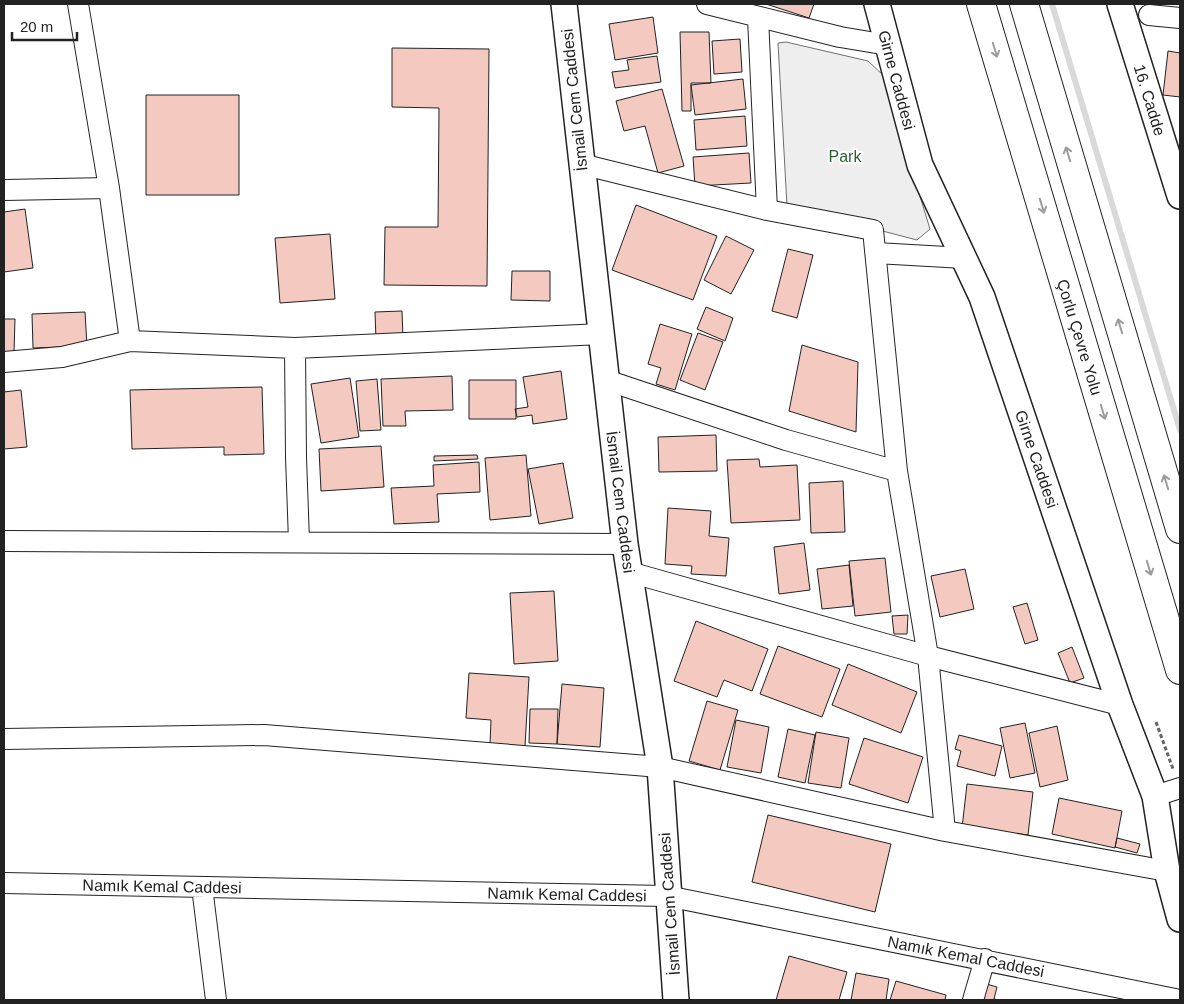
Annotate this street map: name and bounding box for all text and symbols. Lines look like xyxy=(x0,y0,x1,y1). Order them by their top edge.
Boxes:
scale bar xyxy=(12,10,78,42)
text: 20 m xyxy=(20,18,53,35)
street label: İsmail Cem Caddesi xyxy=(558,28,590,172)
street label: Girne Caddesi xyxy=(875,29,918,132)
one-way arrow xyxy=(991,42,1001,58)
street label: 16. Cadde xyxy=(1131,62,1168,138)
one-way arrow xyxy=(1063,146,1073,162)
park label: Park xyxy=(829,148,862,165)
one-way arrow xyxy=(1037,198,1047,214)
street label: Çorlu Çevre Yolu xyxy=(1054,277,1105,397)
one-way arrow xyxy=(1114,319,1124,335)
one-way arrow xyxy=(1098,404,1108,420)
street label: Girne Caddesi xyxy=(1012,408,1061,510)
street label: İsmail Cem Caddesi xyxy=(603,430,639,574)
one-way arrow xyxy=(1161,474,1171,490)
one-way arrow xyxy=(1145,560,1155,576)
street label: İsmail Cem Caddesi xyxy=(655,832,683,976)
street label: Namık Kemal Caddesi xyxy=(82,877,242,896)
street label: Namık Kemal Caddesi xyxy=(487,885,647,904)
street label: Namık Kemal Caddesi xyxy=(886,933,1046,980)

